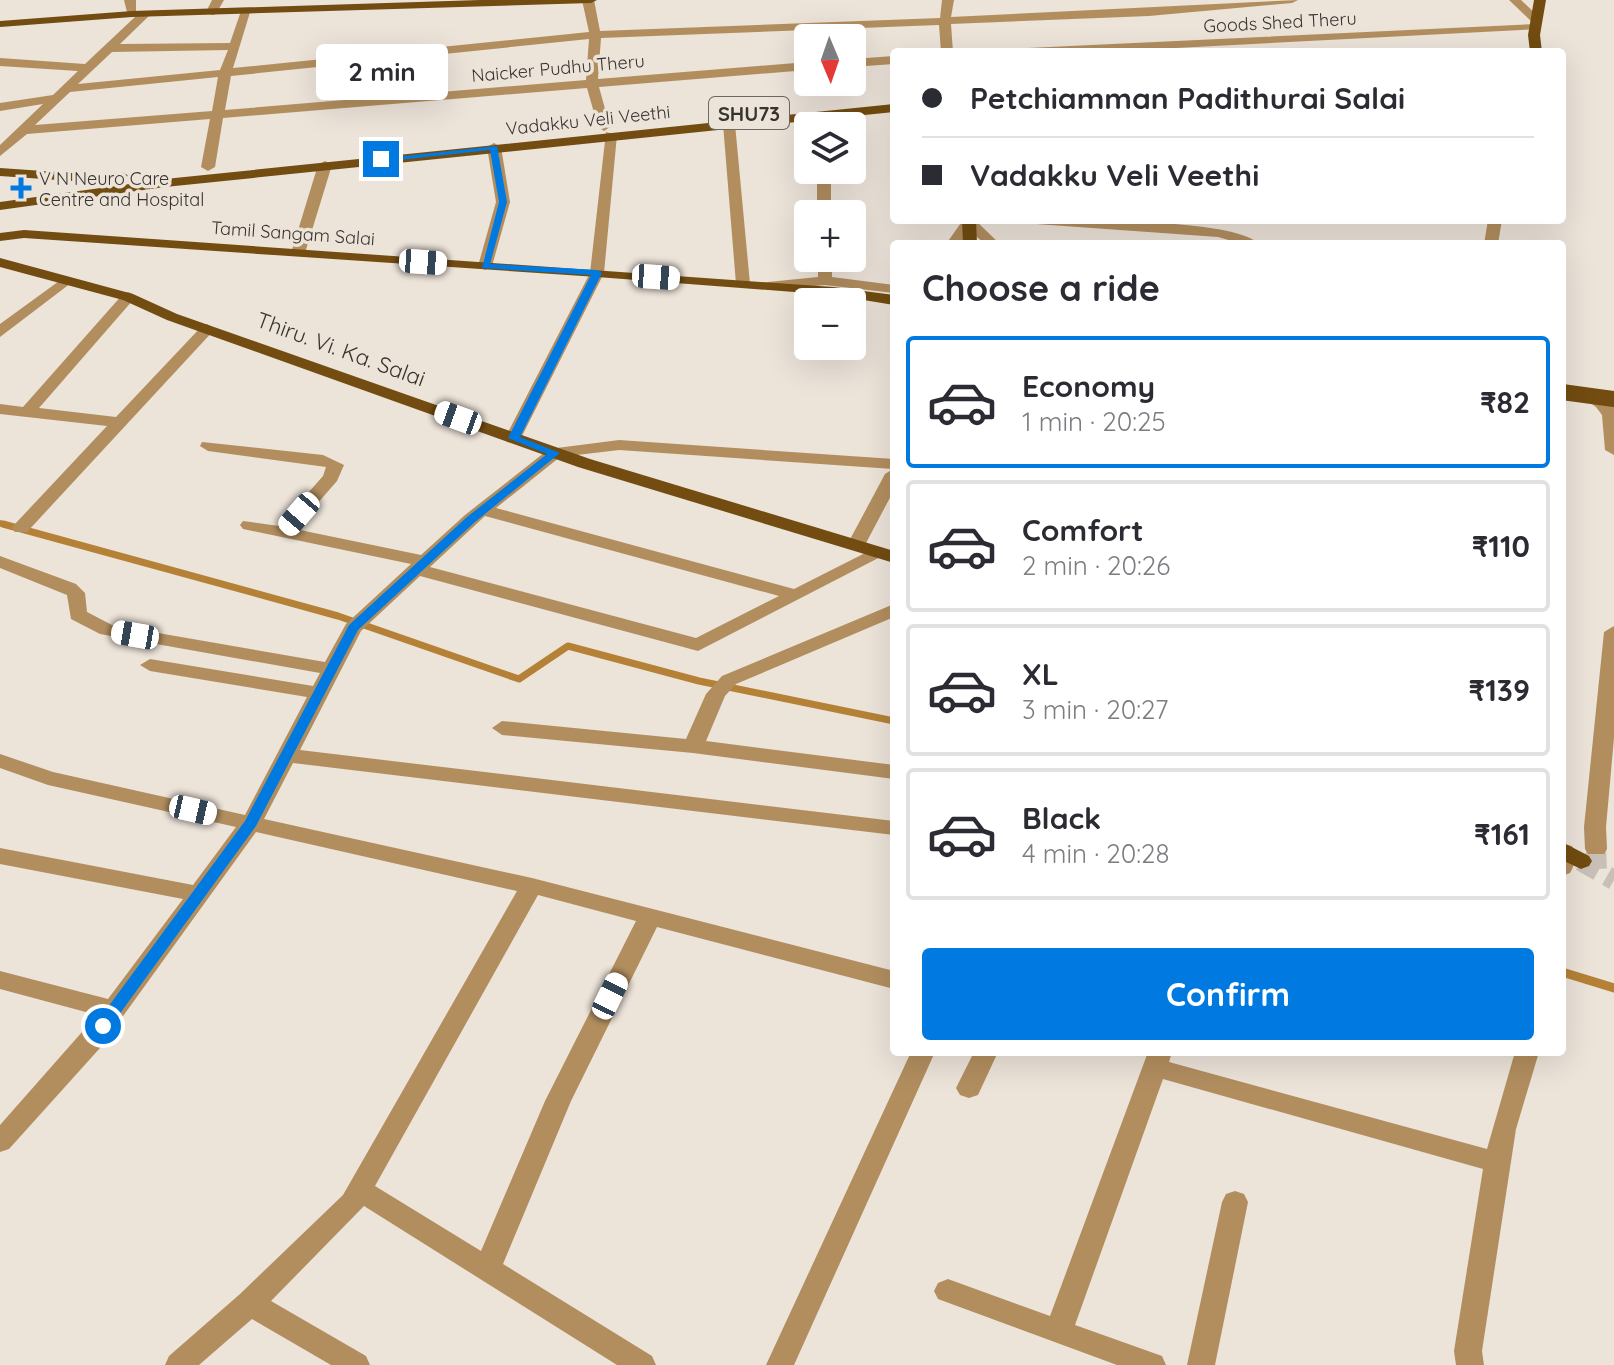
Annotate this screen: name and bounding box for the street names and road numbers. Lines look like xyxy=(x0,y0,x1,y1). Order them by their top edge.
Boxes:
street label: Goods Shed Theru xyxy=(1203,7,1357,37)
street label: Naicker Pudhu Theru xyxy=(470,49,646,87)
road number: SHU73 xyxy=(709,97,789,129)
street label: Vadakku Veli Veethi xyxy=(505,100,671,140)
street label: Tamil Sangam Salai xyxy=(210,216,376,250)
street label: Thiru. Vi. Ka. Salai xyxy=(253,305,429,393)

